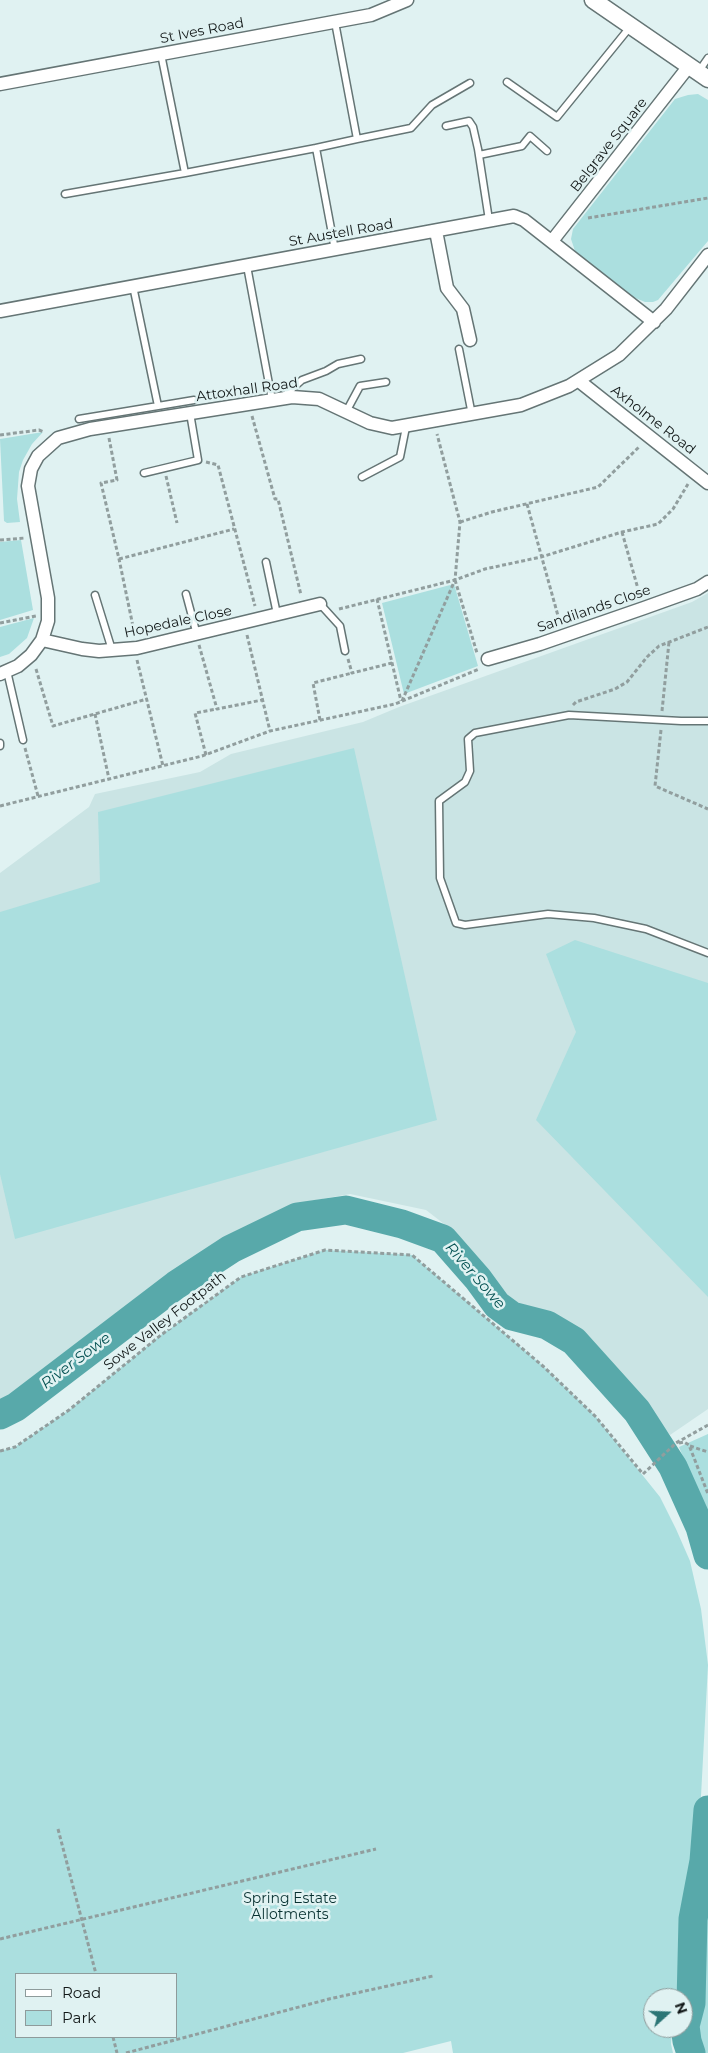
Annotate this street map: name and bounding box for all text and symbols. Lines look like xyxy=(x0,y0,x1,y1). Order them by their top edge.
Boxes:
street label: St Ives Road xyxy=(159,15,245,47)
street label: Belgrave Square xyxy=(567,95,651,195)
street label: St Austell Road xyxy=(287,216,395,250)
street label: Attoxhall Road xyxy=(195,375,299,405)
street label: Axholme Road xyxy=(607,382,699,458)
street label: Sandilands Close xyxy=(535,582,653,636)
street label: Hopedale Close xyxy=(123,602,233,642)
water label: River Sowe xyxy=(441,1239,509,1313)
street label: Sowe Valley Footpath xyxy=(101,1268,229,1374)
water label: River Sowe xyxy=(38,1329,114,1393)
park label: Spring Estate Allotments xyxy=(243,1891,337,1924)
legend xyxy=(15,1973,178,2038)
text: Road xyxy=(62,1983,101,2002)
north arrow xyxy=(643,1988,693,2038)
text: N xyxy=(671,2000,692,2017)
text: Park xyxy=(62,2008,96,2027)

